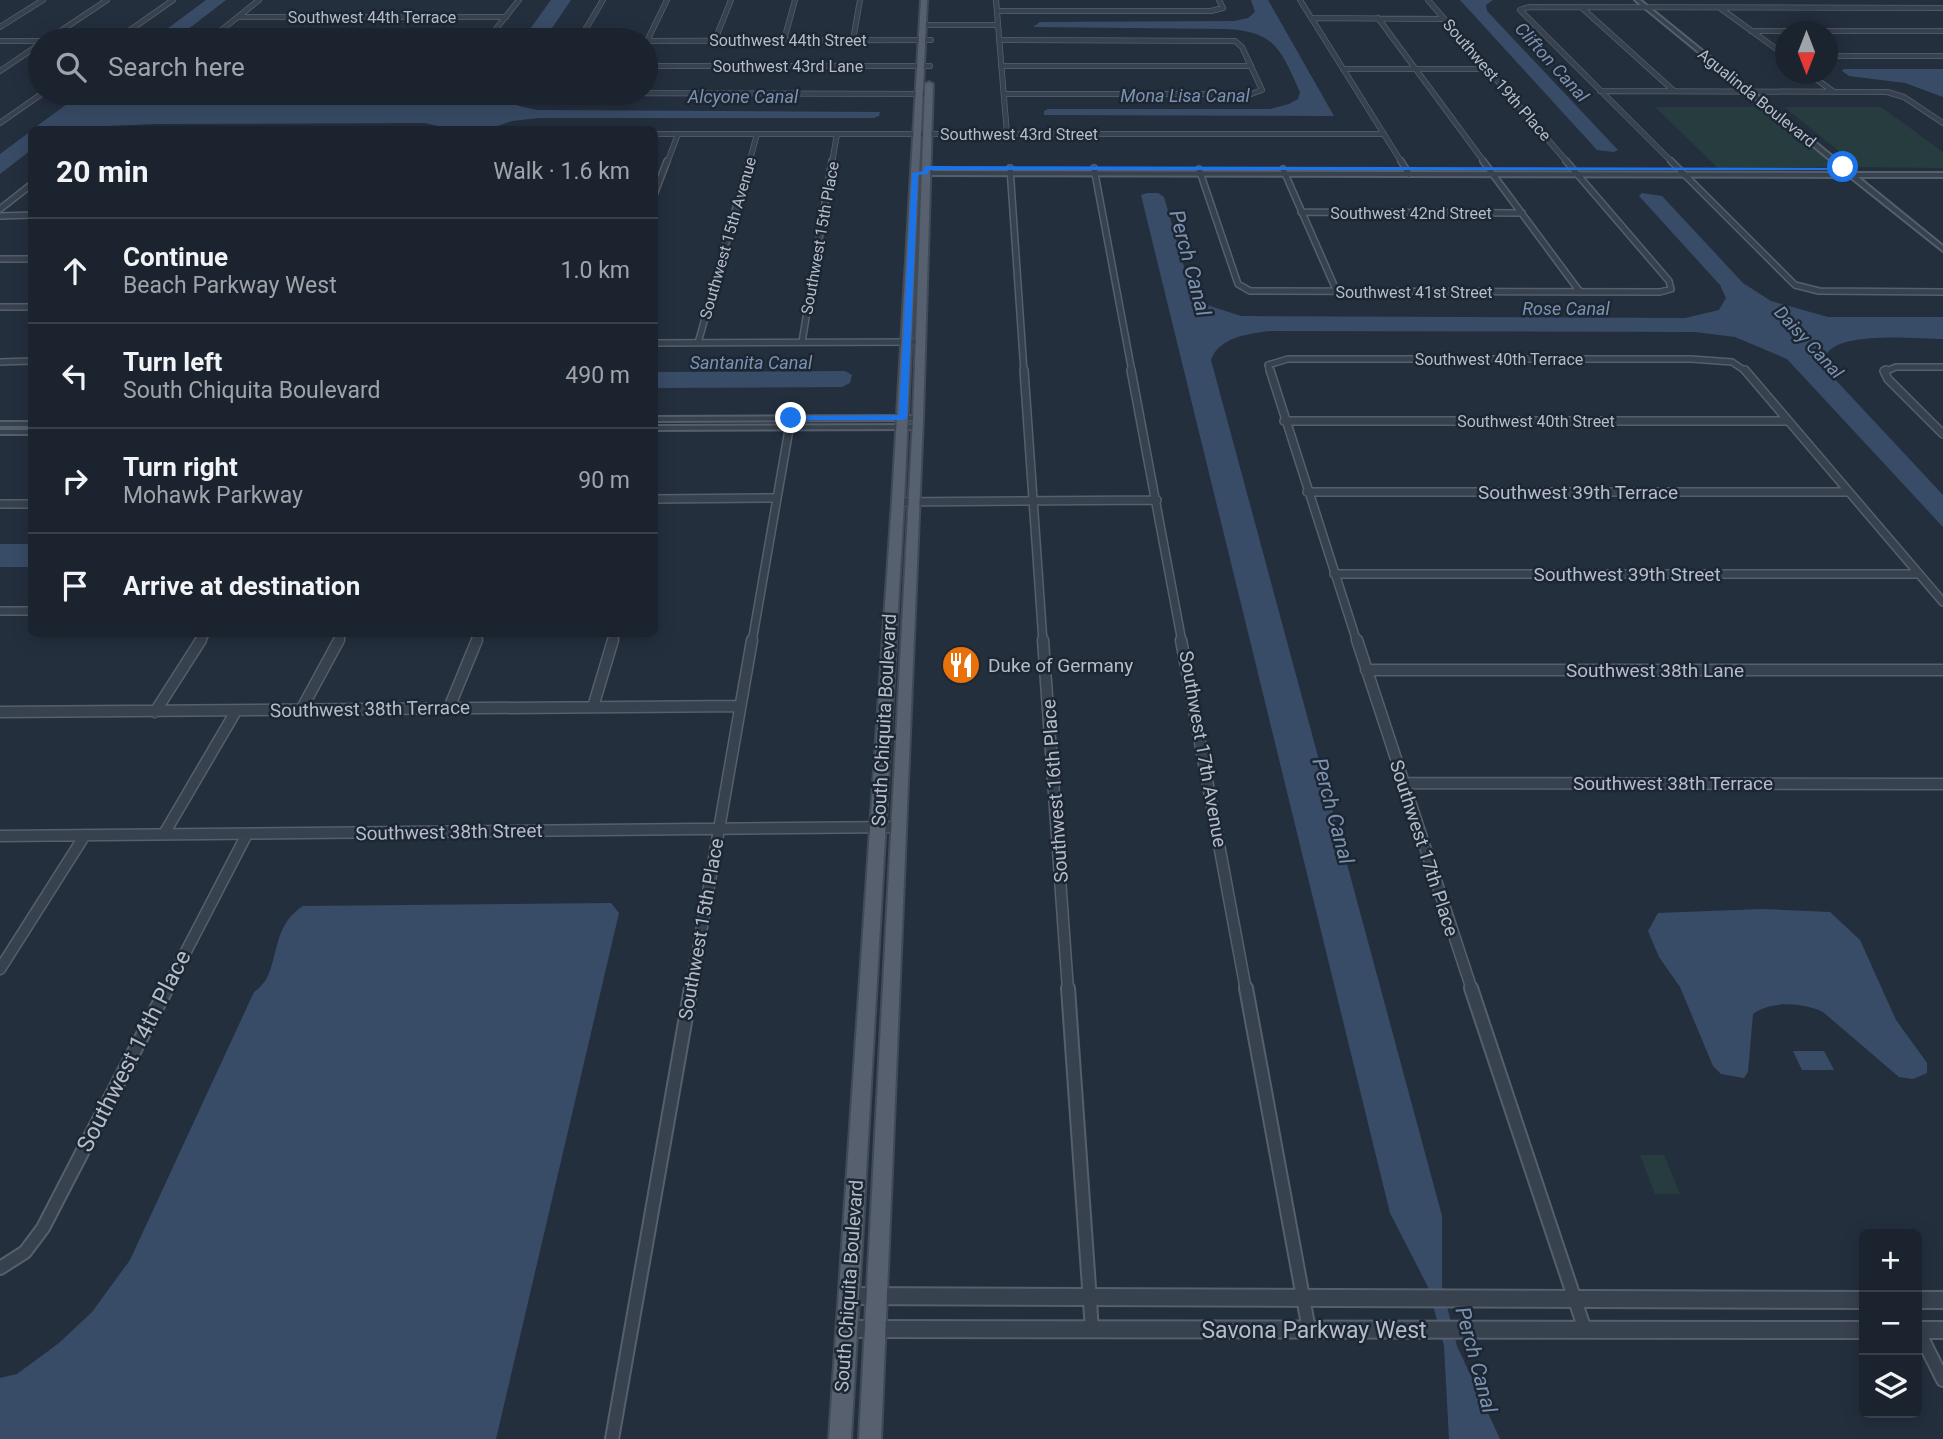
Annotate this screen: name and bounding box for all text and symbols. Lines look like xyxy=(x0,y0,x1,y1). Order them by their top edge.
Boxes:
street label: Southwest 44th Terrace xyxy=(288,8,456,27)
street label: Southwest 19th Place xyxy=(1439,15,1555,145)
water label: Clifton Canal xyxy=(1511,18,1594,107)
north arrow xyxy=(1775,21,1838,84)
search box xyxy=(28,28,658,105)
street label: Southwest 44th Street xyxy=(709,31,867,50)
street label: Agualinda Boulevard xyxy=(1694,45,1820,151)
icon: search xyxy=(52,48,90,86)
text: Search here xyxy=(108,52,245,82)
street label: Southwest 43rd Lane xyxy=(713,57,863,76)
water label: Mona Lisa Canal xyxy=(1120,85,1251,106)
water label: Alcyone Canal xyxy=(687,86,799,107)
street label: Southwest 43rd Street xyxy=(940,125,1098,144)
route start xyxy=(1827,151,1858,182)
text: 20 min xyxy=(56,154,149,189)
street label: Southwest 15th Avenue xyxy=(696,155,760,321)
text: Walk · 1.6 km xyxy=(493,158,630,185)
street label: Southwest 15th Place xyxy=(797,160,843,316)
street label: Southwest 42nd Street xyxy=(1330,204,1492,223)
water label: Perch Canal xyxy=(1164,207,1216,320)
text: Continue xyxy=(123,242,228,272)
icon: ahead xyxy=(56,252,94,290)
text: 1.0 km xyxy=(561,257,630,284)
text: Beach Parkway West xyxy=(123,272,337,299)
street label: Southwest 41st Street xyxy=(1335,283,1493,302)
water label: Rose Canal xyxy=(1522,298,1611,319)
water label: Daisy Canal xyxy=(1770,302,1848,383)
text: Turn left xyxy=(123,347,222,377)
street label: Southwest 40th Terrace xyxy=(1415,350,1583,369)
water label: Santanita Canal xyxy=(690,352,813,373)
icon: left xyxy=(56,357,94,395)
text: 490 m xyxy=(565,362,630,389)
text: South Chiquita Boulevard xyxy=(123,377,380,404)
route end xyxy=(775,402,806,433)
street label: Southwest 40th Street xyxy=(1457,412,1615,431)
text: Turn right xyxy=(123,452,238,482)
icon: right xyxy=(56,462,94,500)
text: 90 m xyxy=(578,467,630,494)
street label: Southwest 39th Terrace xyxy=(1478,481,1678,504)
text: Mohawk Parkway xyxy=(123,482,303,509)
street label: Southwest 39th Street xyxy=(1533,563,1721,586)
icon: arrive xyxy=(56,567,94,605)
text: Arrive at destination xyxy=(123,571,360,601)
street label: South Chiquita Boulevard xyxy=(867,613,901,827)
restaurant icon: Duke of Germany xyxy=(940,644,982,686)
street label: Southwest 17th Avenue xyxy=(1174,649,1232,849)
place label: Duke of Germany xyxy=(988,654,1133,677)
street label: Southwest 38th Lane xyxy=(1566,659,1744,682)
street label: Southwest 38th Terrace xyxy=(270,696,470,722)
street label: Southwest 16th Place xyxy=(1037,698,1073,884)
water label: Perch Canal xyxy=(1307,755,1359,868)
street label: Southwest 17th Place xyxy=(1385,757,1463,939)
street label: Southwest 38th Terrace xyxy=(1573,772,1773,795)
street label: Southwest 38th Street xyxy=(355,819,543,845)
street label: Southwest 15th Place xyxy=(674,836,728,1022)
street label: Southwest 14th Place xyxy=(71,946,197,1156)
street label: South Chiquita Boulevard xyxy=(830,1179,868,1393)
map controls xyxy=(1859,1229,1922,1418)
button: + xyxy=(1859,1229,1922,1292)
button: − xyxy=(1859,1292,1922,1355)
water label: Perch Canal xyxy=(1450,1304,1502,1417)
street label: Savona Parkway West xyxy=(1201,1317,1427,1344)
button: layers xyxy=(1859,1355,1922,1418)

